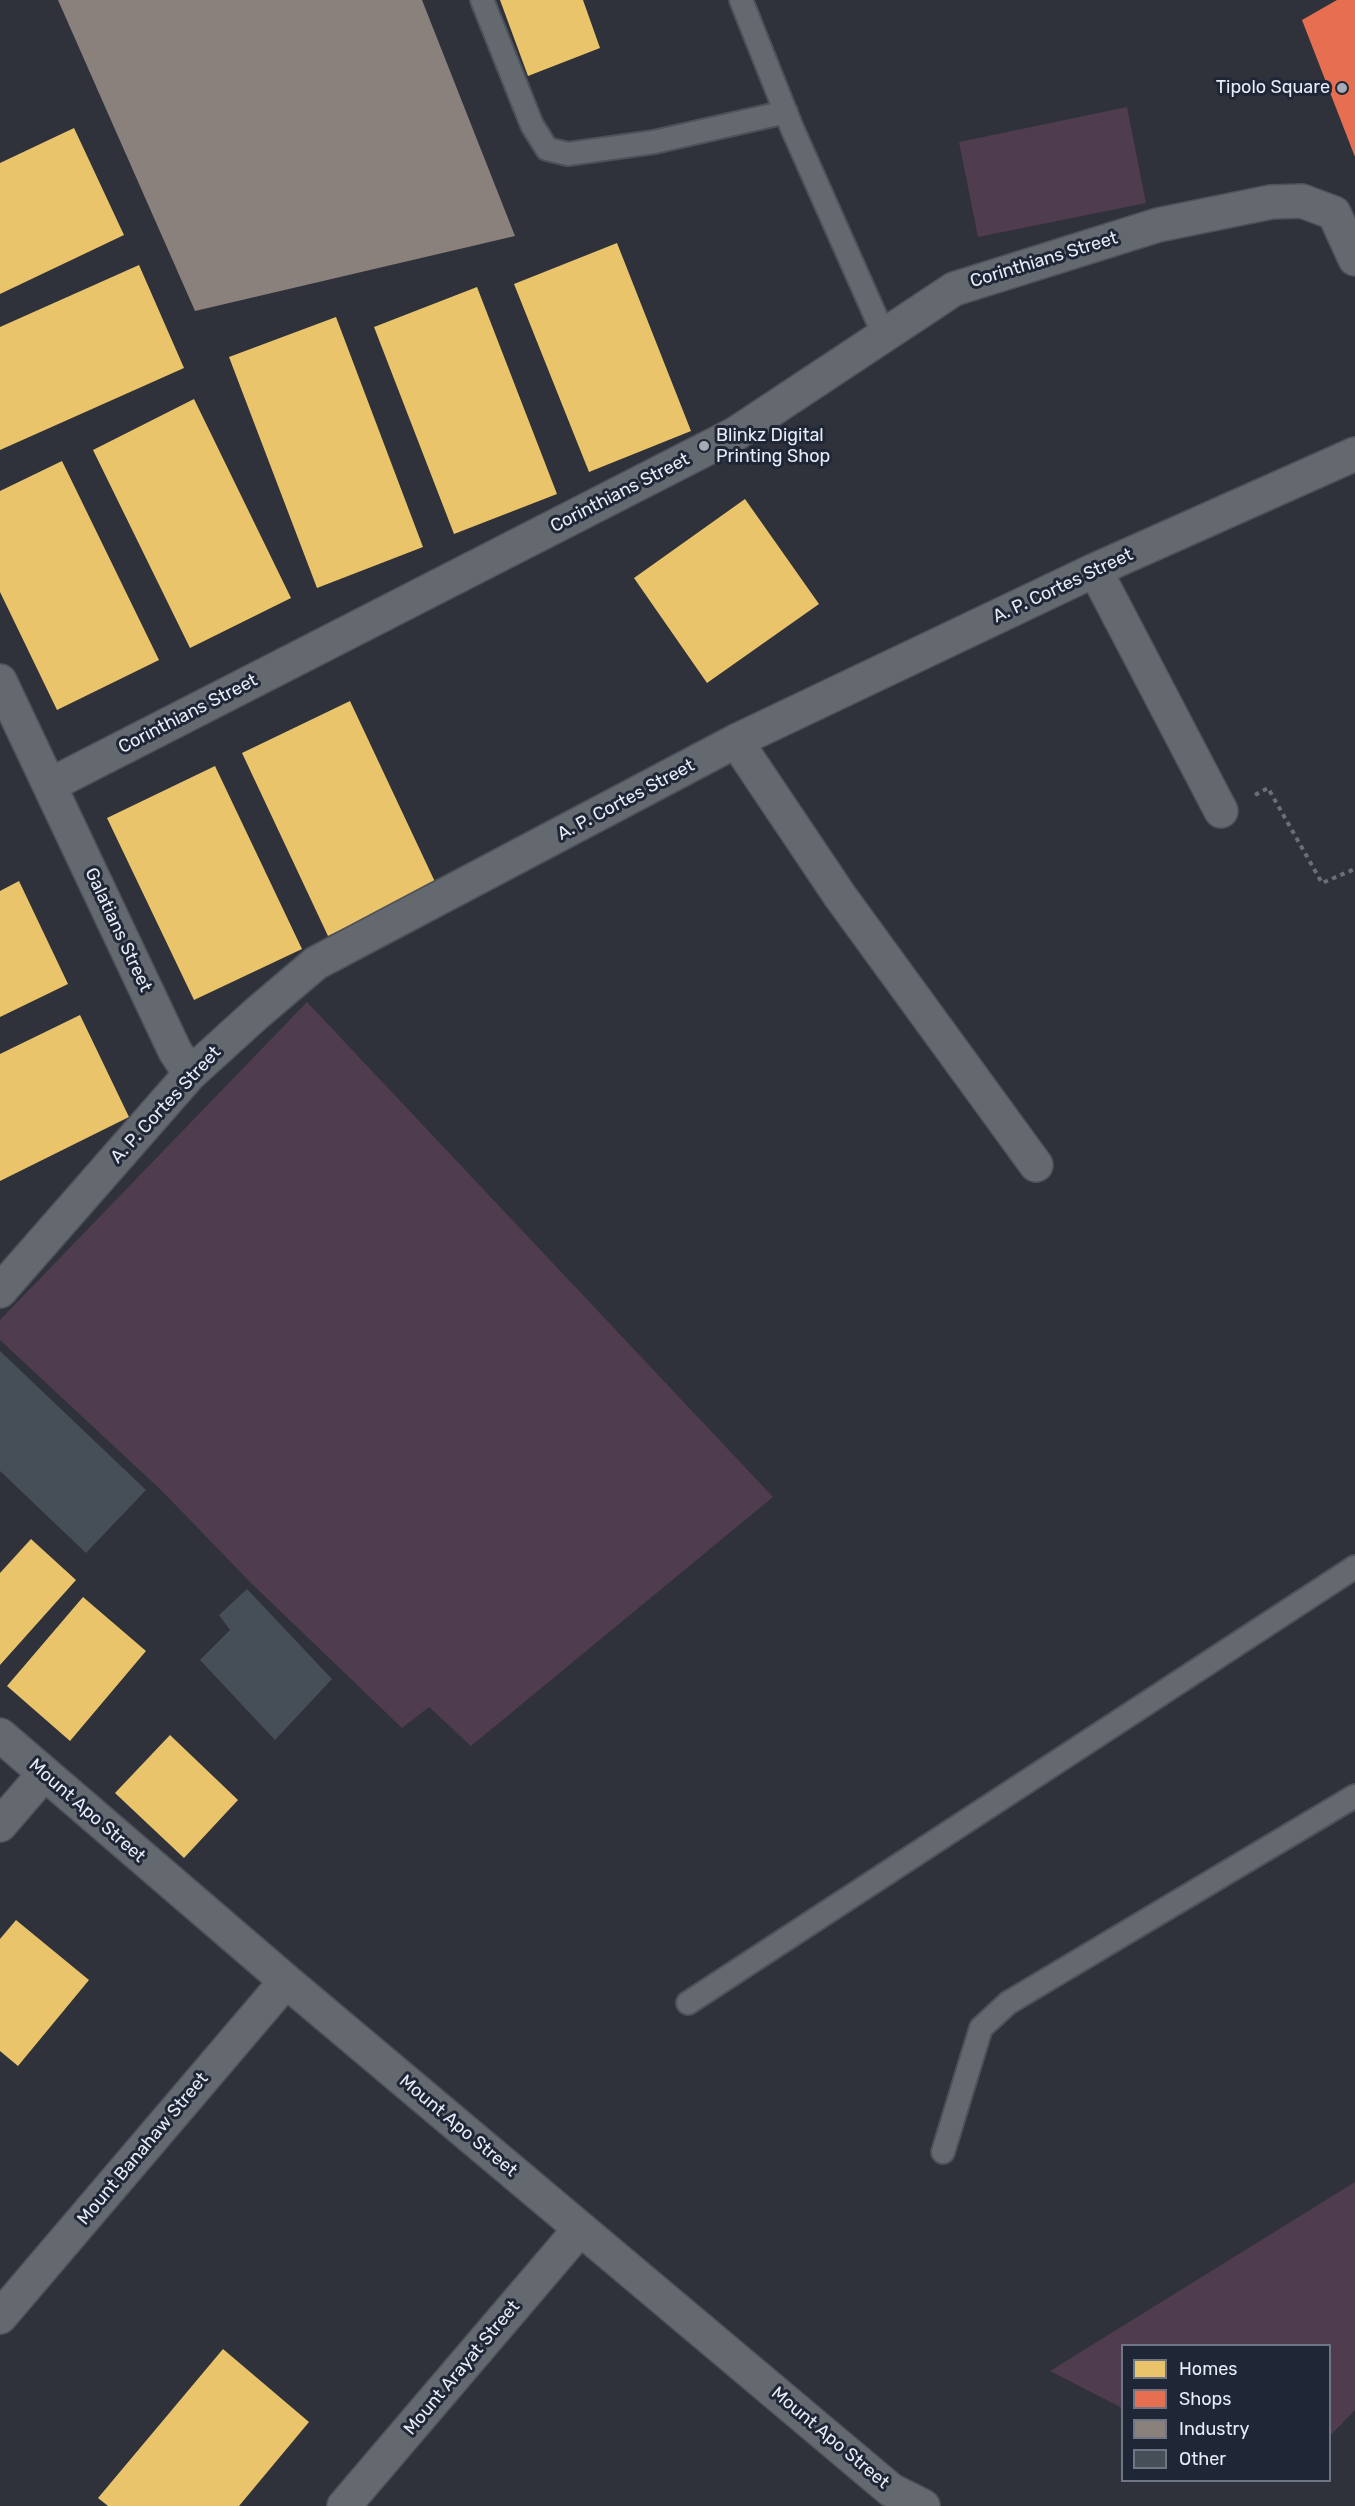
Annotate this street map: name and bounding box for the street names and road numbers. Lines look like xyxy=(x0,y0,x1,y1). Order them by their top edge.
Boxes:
street label: Corinthians Street xyxy=(968,227,1120,293)
street label: Corinthians Street xyxy=(547,449,693,537)
street label: A. P. Cortes Street xyxy=(990,544,1136,628)
street label: Corinthians Street xyxy=(115,670,261,758)
street label: A. P. Cortes Street xyxy=(554,755,698,845)
street label: Galatians Street xyxy=(80,865,156,995)
street label: A. P. Cortes Street xyxy=(106,1042,226,1168)
street label: Mount Apo Street xyxy=(24,1755,150,1867)
street label: Mount Banahaw Street xyxy=(73,2068,213,2230)
street label: Mount Apo Street xyxy=(395,2070,521,2182)
street label: Mount Arayat Street xyxy=(399,2296,525,2440)
street label: Mount Apo Street xyxy=(767,2382,893,2494)

